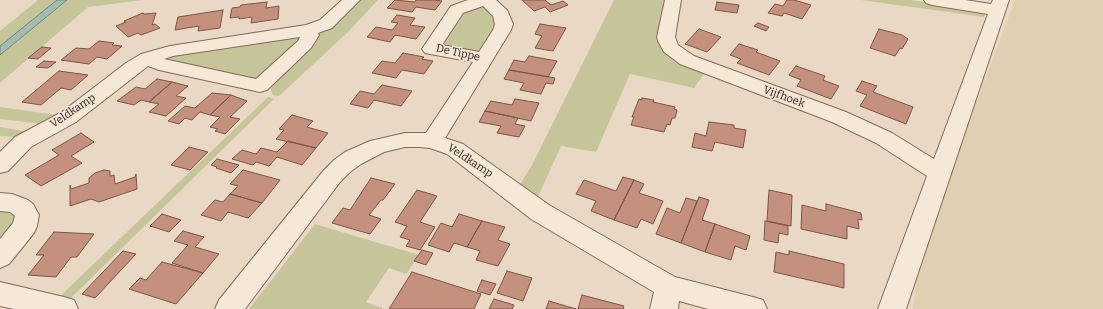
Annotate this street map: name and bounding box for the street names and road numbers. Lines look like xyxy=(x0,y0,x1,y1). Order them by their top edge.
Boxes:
street label: De Tippe xyxy=(435,42,481,64)
street label: Vijfhoek xyxy=(761,83,807,111)
street label: Veldkamp xyxy=(48,91,98,131)
street label: Veldkamp xyxy=(445,141,495,181)

